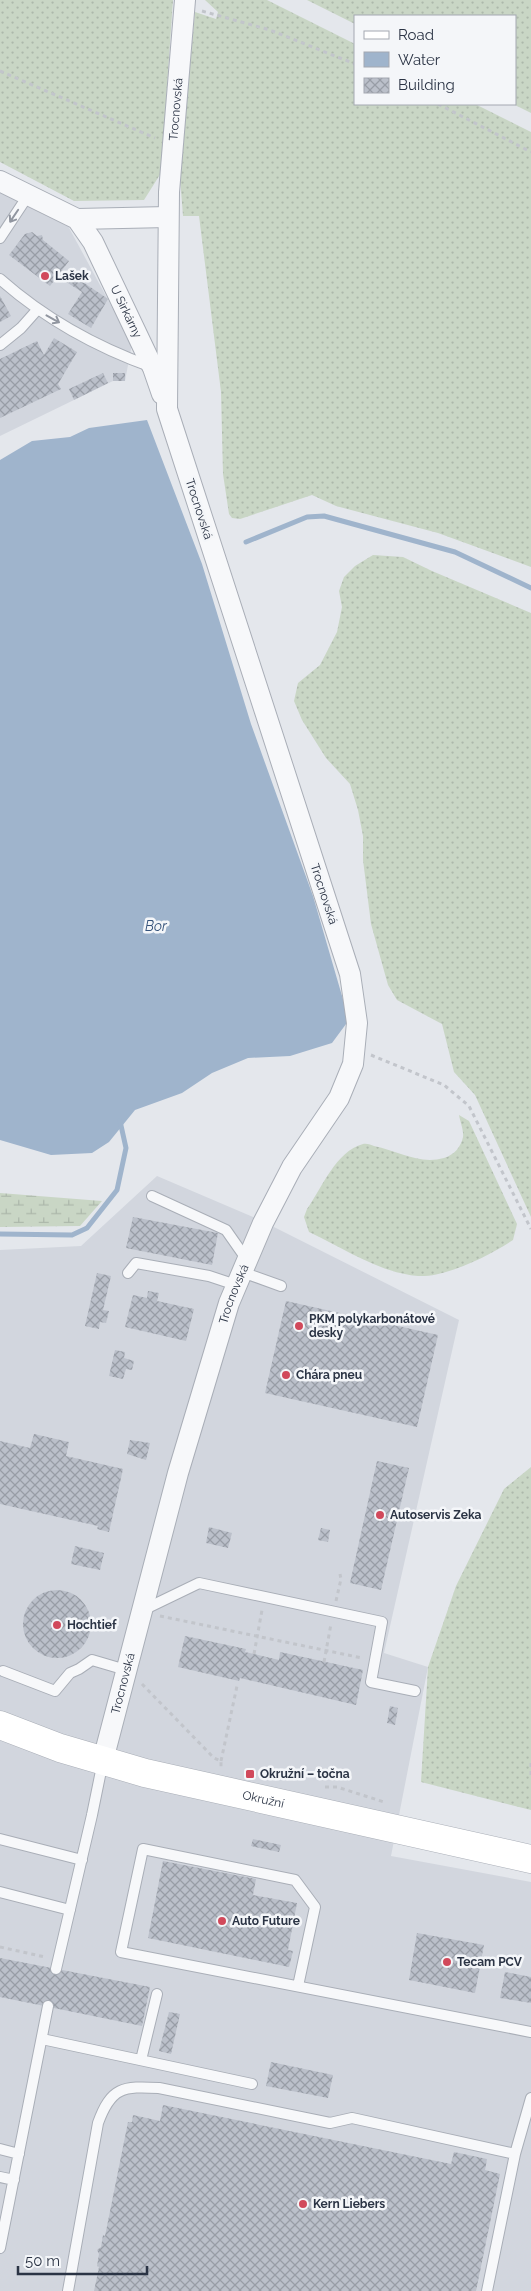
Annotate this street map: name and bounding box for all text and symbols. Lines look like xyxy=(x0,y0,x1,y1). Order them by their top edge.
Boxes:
legend xyxy=(354,15,516,105)
text: Road xyxy=(398,26,434,44)
text: Water xyxy=(398,51,441,69)
text: Building xyxy=(398,76,455,94)
street label: Trocnovská xyxy=(166,77,185,141)
one-way arrow xyxy=(9,209,20,223)
place label: Lašek xyxy=(55,269,89,283)
marker: Lašek xyxy=(39,270,51,282)
street label: U Sirkárny xyxy=(108,283,145,341)
one-way arrow xyxy=(45,314,60,324)
street label: Trocnovská xyxy=(183,477,215,541)
street label: Trocnovská xyxy=(308,862,340,926)
water label: Bor xyxy=(145,918,168,934)
street label: Trocnovská xyxy=(216,1262,252,1326)
place label: PKM polykarbonátové desky xyxy=(309,1312,435,1340)
marker: PKM polykarbonátové desky xyxy=(293,1320,305,1332)
place label: Chára pneu xyxy=(296,1368,362,1382)
marker: Chára pneu xyxy=(280,1369,292,1381)
place label: Autoservis Zeka xyxy=(390,1508,482,1522)
marker: Autoservis Zeka xyxy=(374,1509,386,1521)
place label: Hochtief xyxy=(67,1618,117,1632)
marker: Hochtief xyxy=(51,1619,63,1631)
street label: Trocnovská xyxy=(108,1651,138,1716)
place label: Okružní – točna xyxy=(260,1767,350,1781)
marker: Okružní – točna xyxy=(244,1768,256,1780)
street label: Okružní xyxy=(241,1788,286,1811)
place label: Auto Future xyxy=(232,1914,300,1928)
marker: Auto Future xyxy=(216,1915,228,1927)
place label: Tecam PCV xyxy=(457,1955,523,1969)
marker: Tecam PCV xyxy=(441,1956,453,1968)
place label: Kern Liebers xyxy=(313,2197,385,2211)
marker: Kern Liebers xyxy=(297,2198,309,2210)
scale bar xyxy=(18,2244,146,2276)
text: 50 m xyxy=(25,2252,60,2270)

